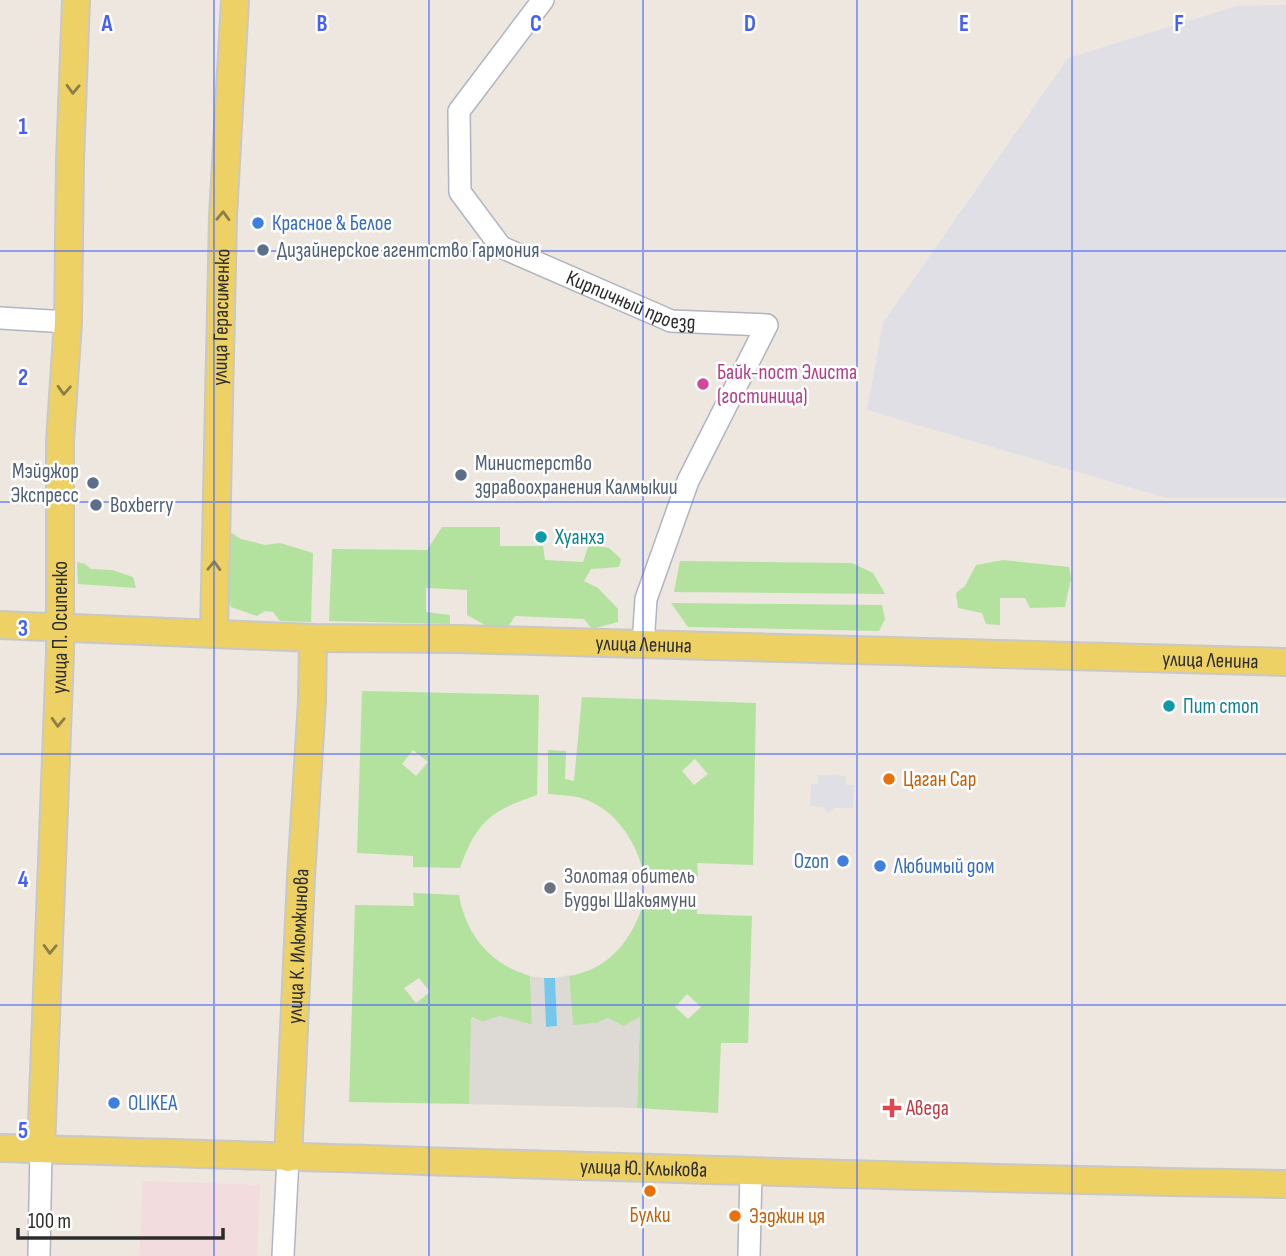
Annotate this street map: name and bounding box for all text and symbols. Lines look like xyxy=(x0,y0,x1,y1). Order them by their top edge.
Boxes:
text: A xyxy=(101,10,114,38)
text: B xyxy=(317,10,328,38)
text: C xyxy=(530,10,542,38)
text: D xyxy=(744,10,756,38)
text: E xyxy=(959,10,969,38)
text: F xyxy=(1174,10,1184,38)
one-way arrow xyxy=(65,84,80,95)
text: 1 xyxy=(18,113,28,141)
one-way arrow xyxy=(215,210,231,221)
place label: Красное & Белое xyxy=(272,211,392,236)
marker: Красное & Белое xyxy=(250,215,266,231)
place label: Дизайнерское агентство Гармония xyxy=(277,238,540,263)
marker: Дизайнерское агентство Гармония xyxy=(255,242,271,258)
street label: улица Герасименко xyxy=(207,248,235,386)
street label: Кирпичный проезд xyxy=(563,265,696,335)
place label: Байк-пост Элиста (гостиница) xyxy=(717,360,857,409)
text: 2 xyxy=(18,364,28,392)
marker: Байк-пост Элиста (гостиница) xyxy=(695,376,711,392)
one-way arrow xyxy=(56,385,71,396)
place label: Министерство здравоохранения Калмыкии xyxy=(475,451,678,500)
place label: Мэйджор Экспресс xyxy=(10,459,79,508)
marker: Министерство здравоохранения Калмыкии xyxy=(453,467,469,483)
marker: Мэйджор Экспресс xyxy=(85,475,101,491)
place label: Boxberry xyxy=(110,493,173,518)
marker: Boxberry xyxy=(88,497,104,513)
place label: Хуанхэ xyxy=(554,525,605,550)
marker: Хуанхэ xyxy=(533,529,549,545)
one-way arrow xyxy=(207,560,222,571)
street label: улица П. Осипенко xyxy=(46,561,73,694)
text: 3 xyxy=(18,615,28,643)
street label: улица Ленина xyxy=(595,630,692,658)
street label: улица Ленина xyxy=(1162,646,1259,674)
place label: Пит стоп xyxy=(1183,694,1259,719)
marker: Пит стоп xyxy=(1161,698,1177,714)
one-way arrow xyxy=(50,717,65,728)
place label: Цаган Сар xyxy=(903,767,976,792)
marker: Цаган Сар xyxy=(881,771,897,787)
place label: Ozon xyxy=(794,849,829,874)
marker: Ozon xyxy=(835,853,851,869)
place label: Любимый дом xyxy=(893,854,994,879)
marker: Любимый дом xyxy=(872,858,888,874)
place label: Золотая обитель Будды Шакьямуни xyxy=(564,864,696,913)
text: 4 xyxy=(18,866,29,894)
street label: улица К. Илюмжинова xyxy=(282,868,314,1025)
marker: Золотая обитель Будды Шакьямуни xyxy=(542,880,558,896)
one-way arrow xyxy=(42,944,57,955)
place label: OLIKEA xyxy=(128,1091,178,1116)
marker: OLIKEA xyxy=(106,1095,122,1111)
place label: Аведа xyxy=(905,1096,949,1121)
marker: Аведа xyxy=(884,1100,900,1116)
text: 5 xyxy=(18,1117,28,1145)
street label: улица Ю. Клыкова xyxy=(580,1153,708,1182)
marker: Булки xyxy=(642,1183,658,1199)
scale bar xyxy=(18,1196,222,1240)
place label: Булки xyxy=(630,1203,671,1228)
place label: Ээджин ця xyxy=(749,1204,825,1229)
marker: Ээджин ця xyxy=(727,1208,743,1224)
text: 100 m xyxy=(28,1209,71,1234)

